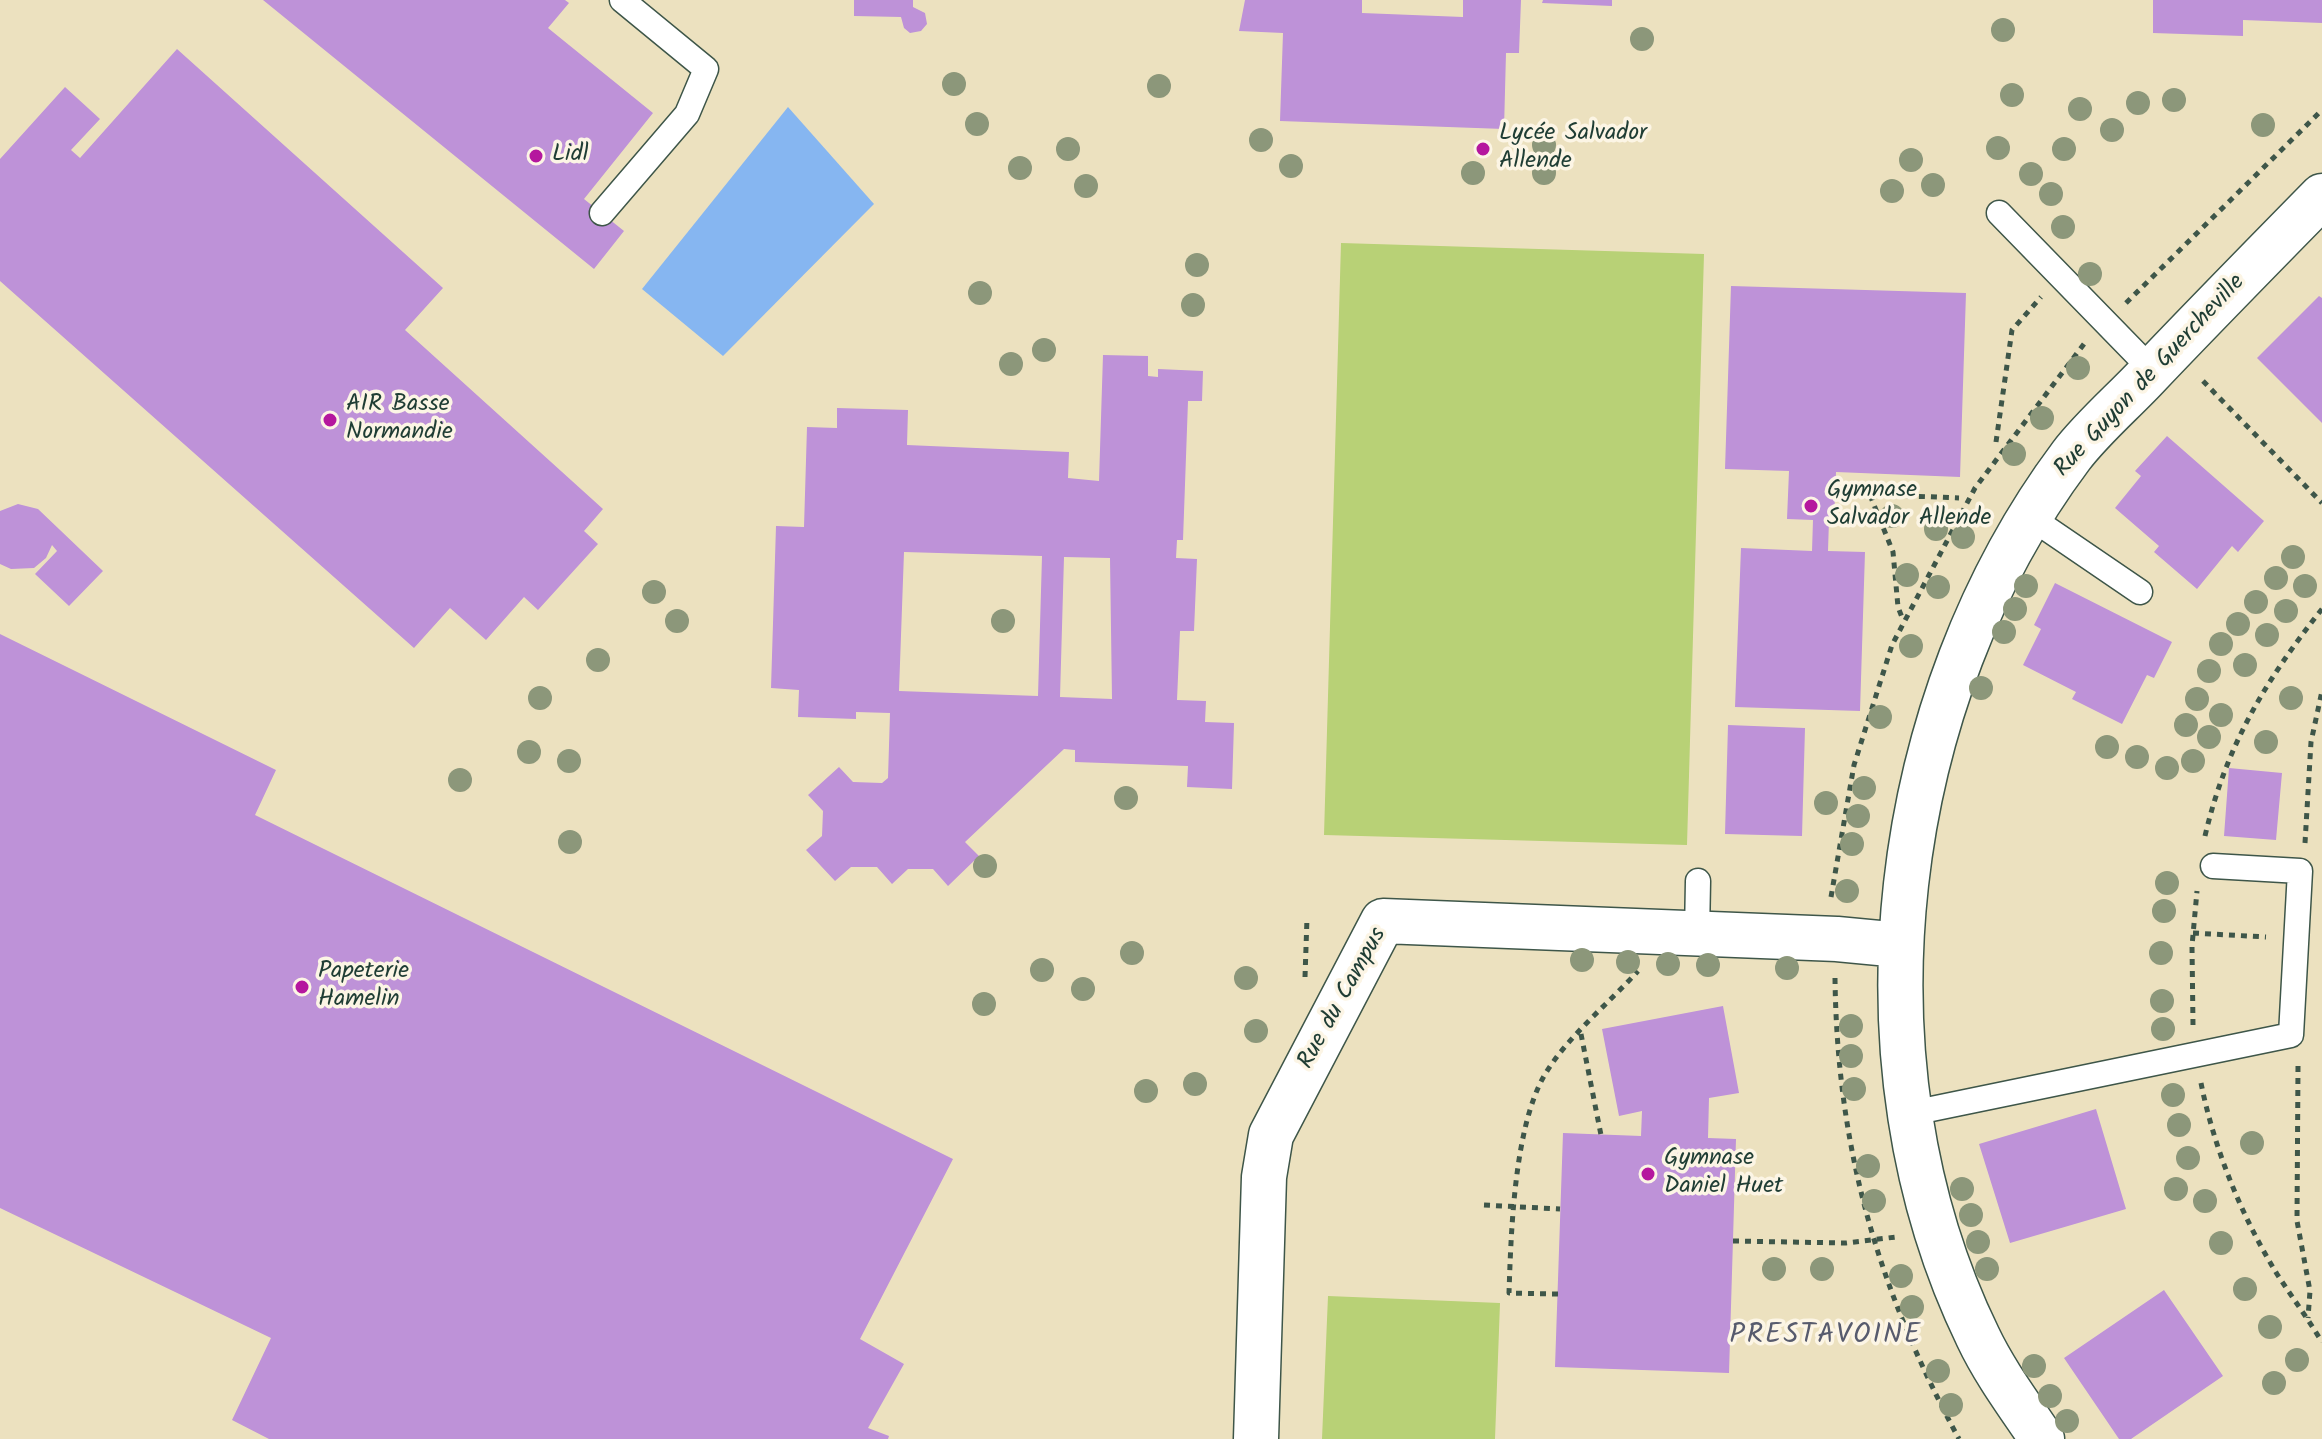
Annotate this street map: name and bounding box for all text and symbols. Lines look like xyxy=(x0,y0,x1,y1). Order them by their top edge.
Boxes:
place label: Lycée Salvador Allende xyxy=(1499,121,1647,177)
marker: Lycée Salvador Allende xyxy=(1474,140,1492,158)
place label: Lidl xyxy=(552,142,589,170)
marker: Lidl xyxy=(527,147,545,165)
street label: Rue Guyon de Guercheville xyxy=(2049,270,2253,484)
place label: AIR Basse Normandie xyxy=(346,392,453,448)
marker: AIR Basse Normandie xyxy=(321,411,339,429)
place label: Gymnase Salvador Allende xyxy=(1827,478,1991,534)
marker: Gymnase Salvador Allende xyxy=(1802,497,1820,515)
street label: Rue du Campus xyxy=(1293,923,1395,1075)
place label: Papeterie Hamelin xyxy=(318,959,409,1015)
marker: Papeterie Hamelin xyxy=(293,978,311,996)
place label: Gymnase Daniel Huet xyxy=(1664,1146,1783,1202)
marker: Gymnase Daniel Huet xyxy=(1639,1165,1657,1183)
district label: PRESTAVOINE xyxy=(1730,1320,1922,1354)

